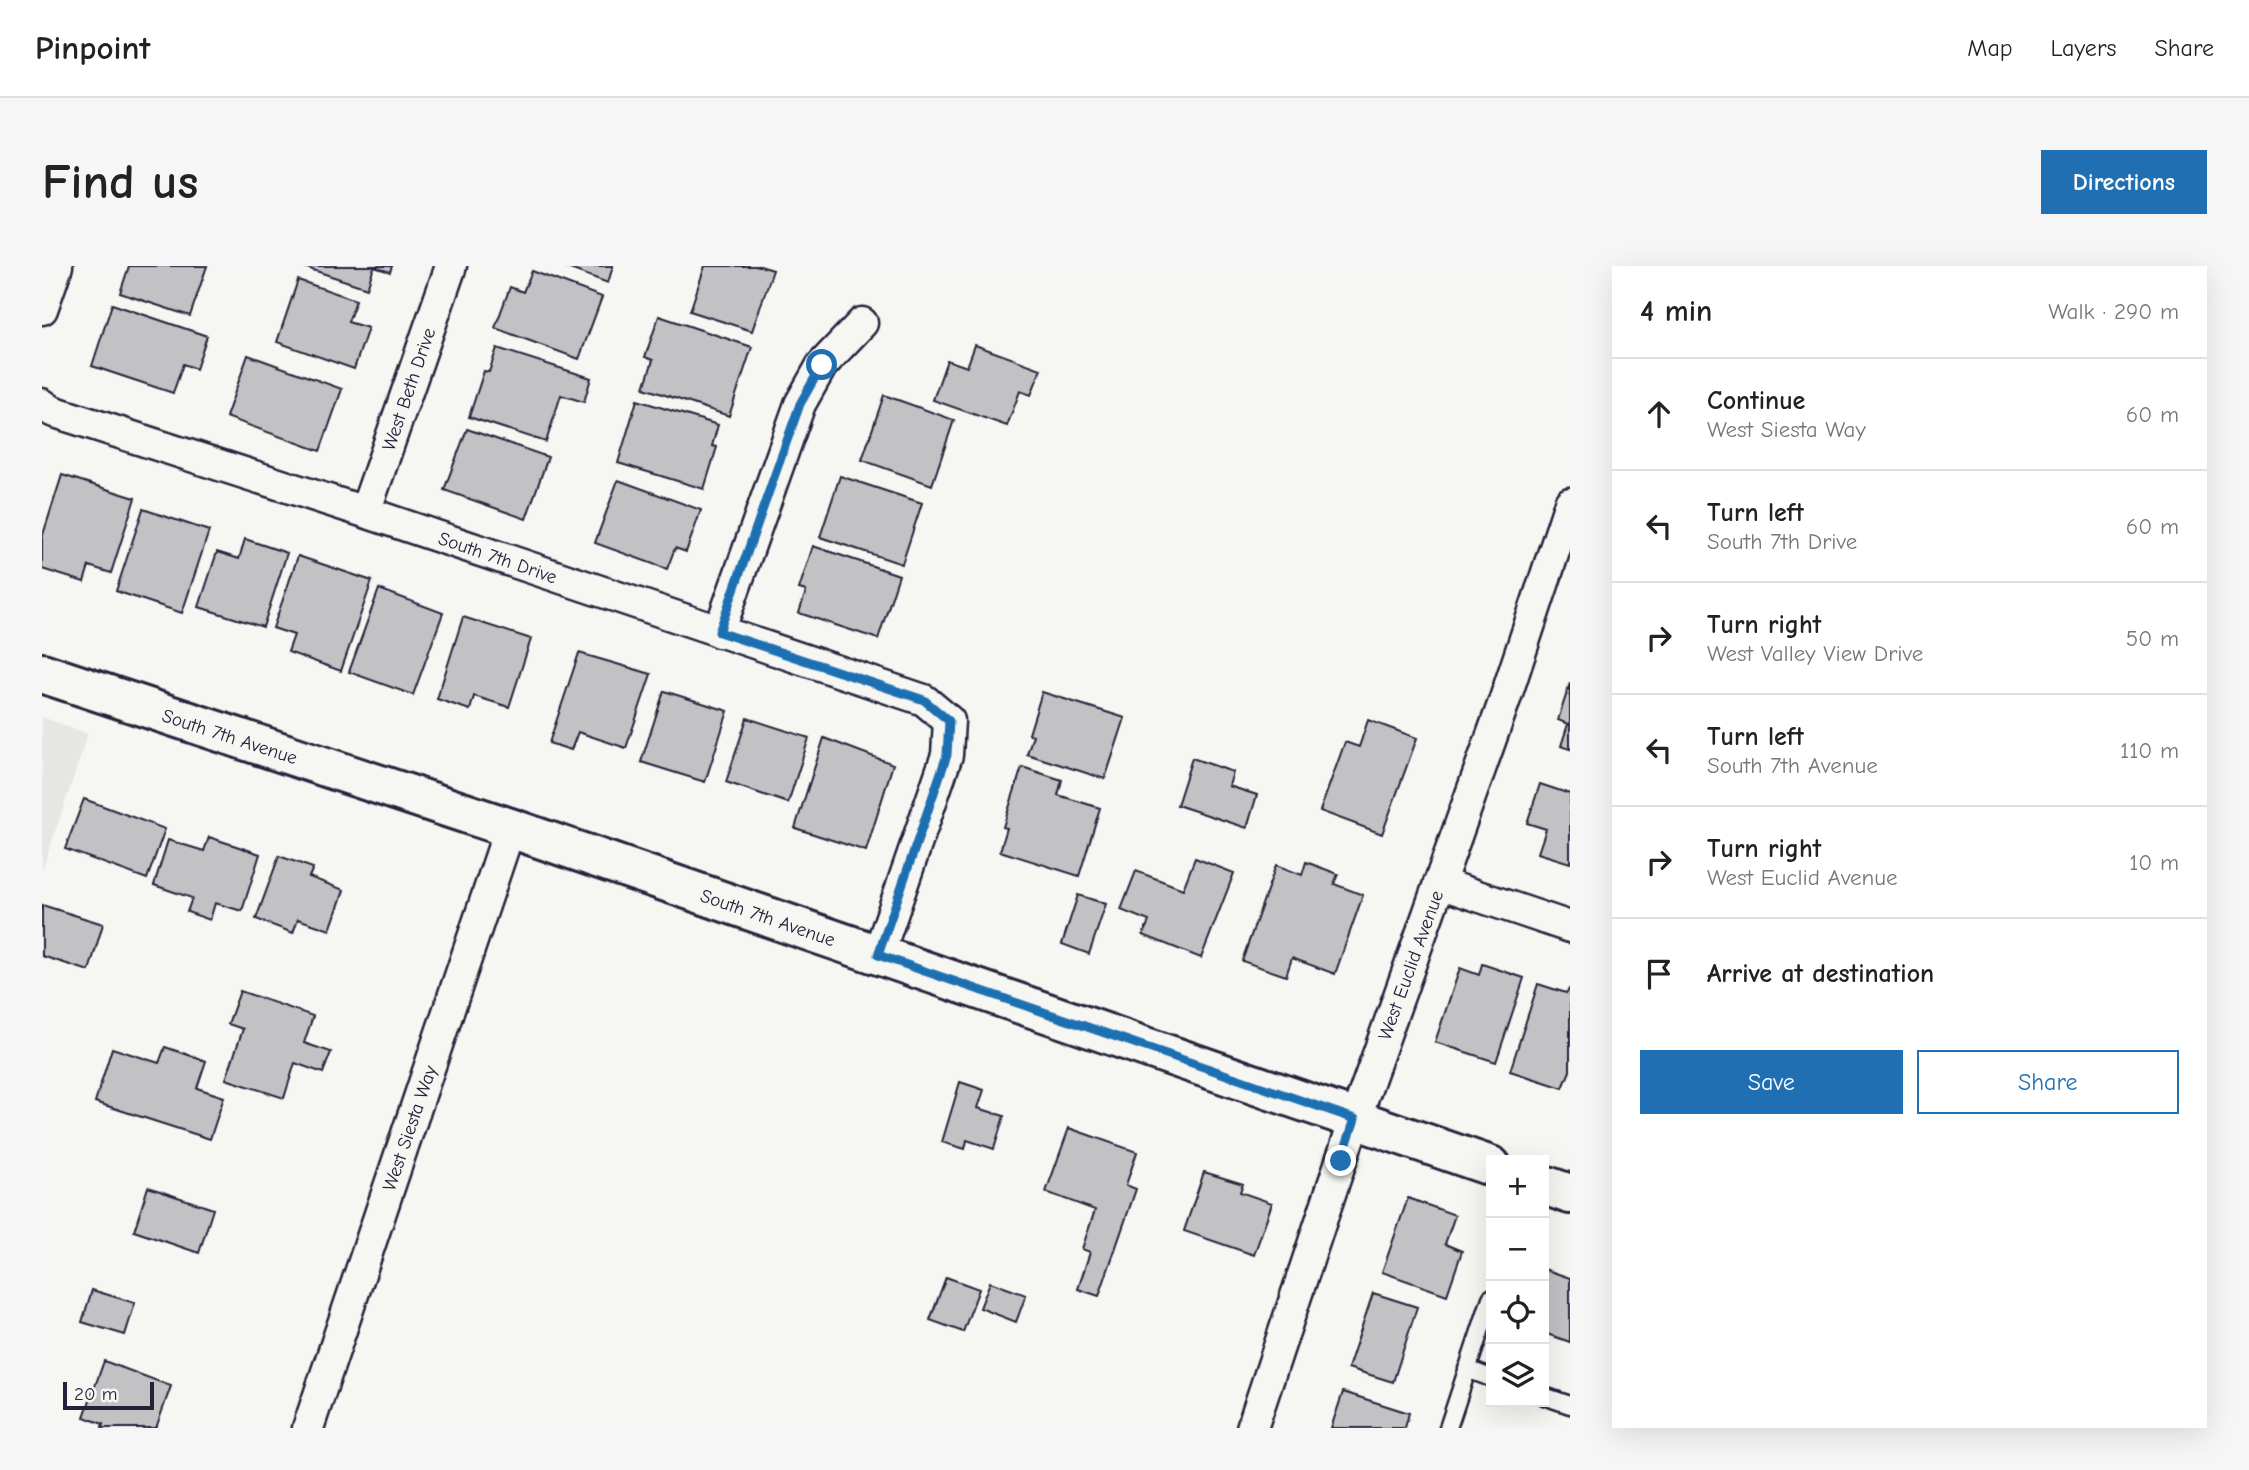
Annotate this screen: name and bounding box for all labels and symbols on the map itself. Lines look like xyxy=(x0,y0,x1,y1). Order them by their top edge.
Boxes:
street label: West Beth Drive xyxy=(378,325,440,454)
route start xyxy=(806,349,837,380)
street label: South 7th Drive xyxy=(435,527,560,589)
street label: South 7th Avenue xyxy=(159,705,300,769)
street label: South 7th Avenue xyxy=(697,885,838,951)
street label: West Euclid Avenue xyxy=(1374,888,1448,1043)
street label: West Siesta Way xyxy=(378,1062,442,1194)
route end xyxy=(1325,1145,1356,1176)
scale bar xyxy=(63,1379,154,1411)

